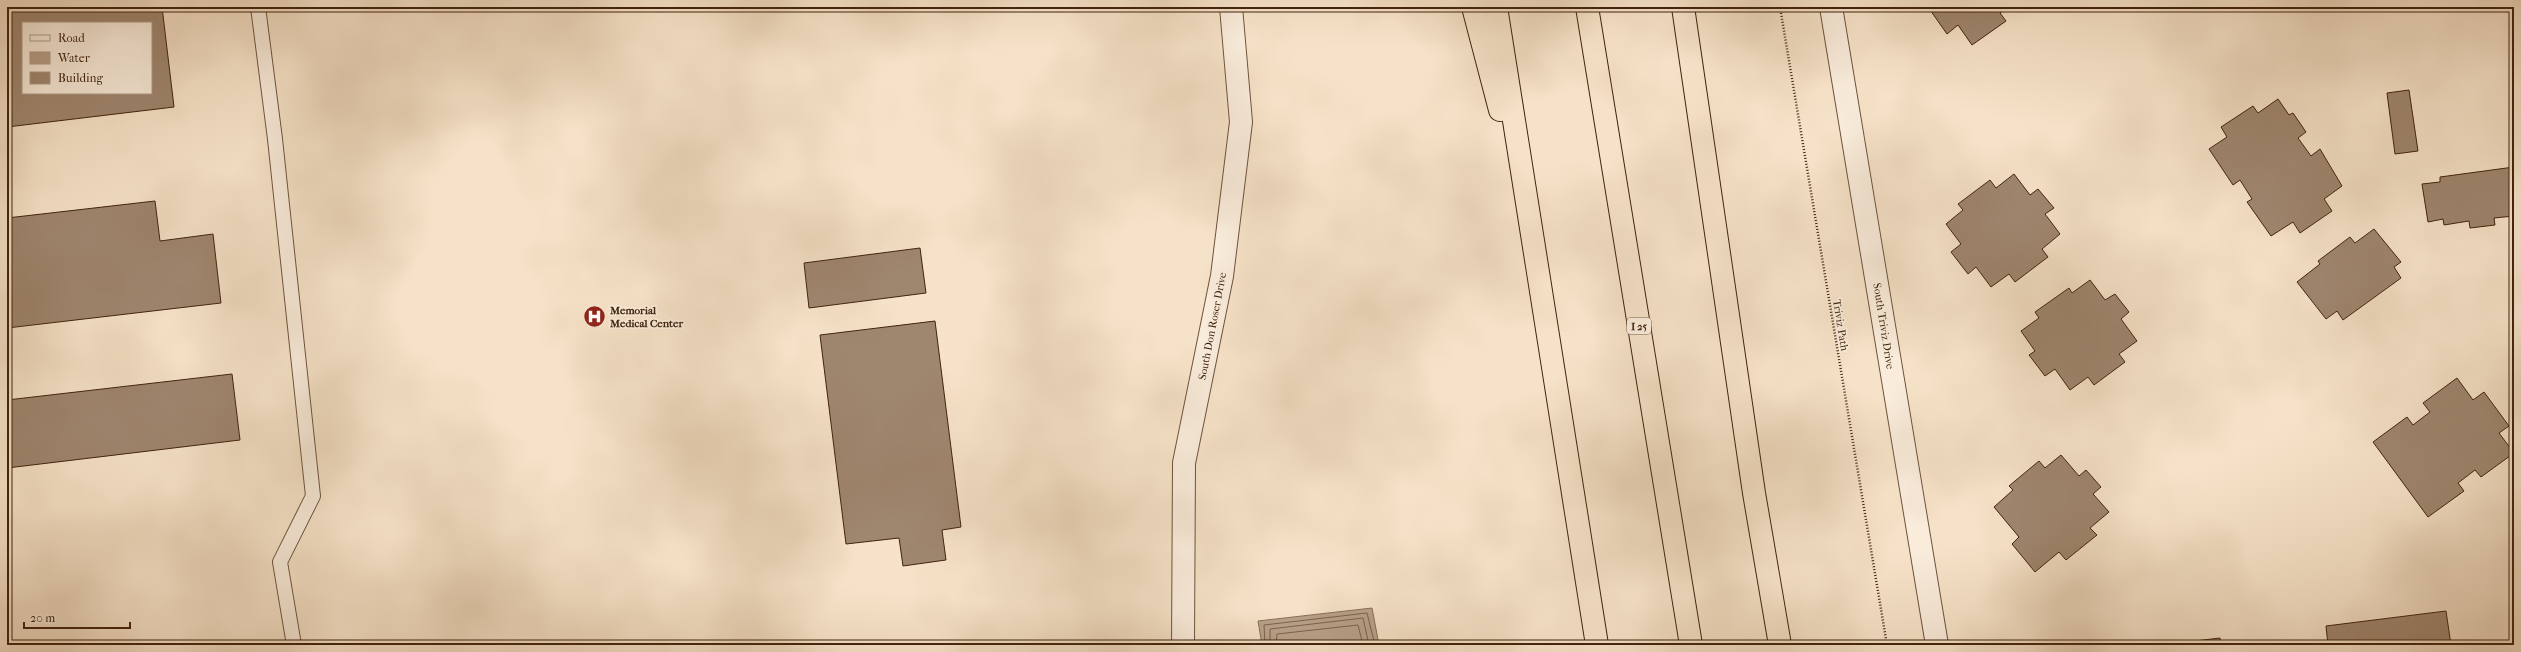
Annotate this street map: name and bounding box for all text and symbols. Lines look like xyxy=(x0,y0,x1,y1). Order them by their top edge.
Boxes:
legend xyxy=(22,22,152,94)
text: Road xyxy=(58,31,85,45)
text: Water xyxy=(57,51,91,65)
text: Building xyxy=(58,71,103,85)
street label: South Don Roser Drive xyxy=(1196,271,1229,381)
street label: South Triviz Drive xyxy=(1870,282,1897,371)
street label: Triviz Path xyxy=(1830,298,1851,353)
hospital icon: Memorial Medical Center xyxy=(581,303,607,329)
place label: Memorial Medical Center xyxy=(609,304,683,330)
road number: I 25 xyxy=(1627,318,1651,334)
scale bar xyxy=(24,604,130,630)
text: 20 m xyxy=(30,611,55,625)

